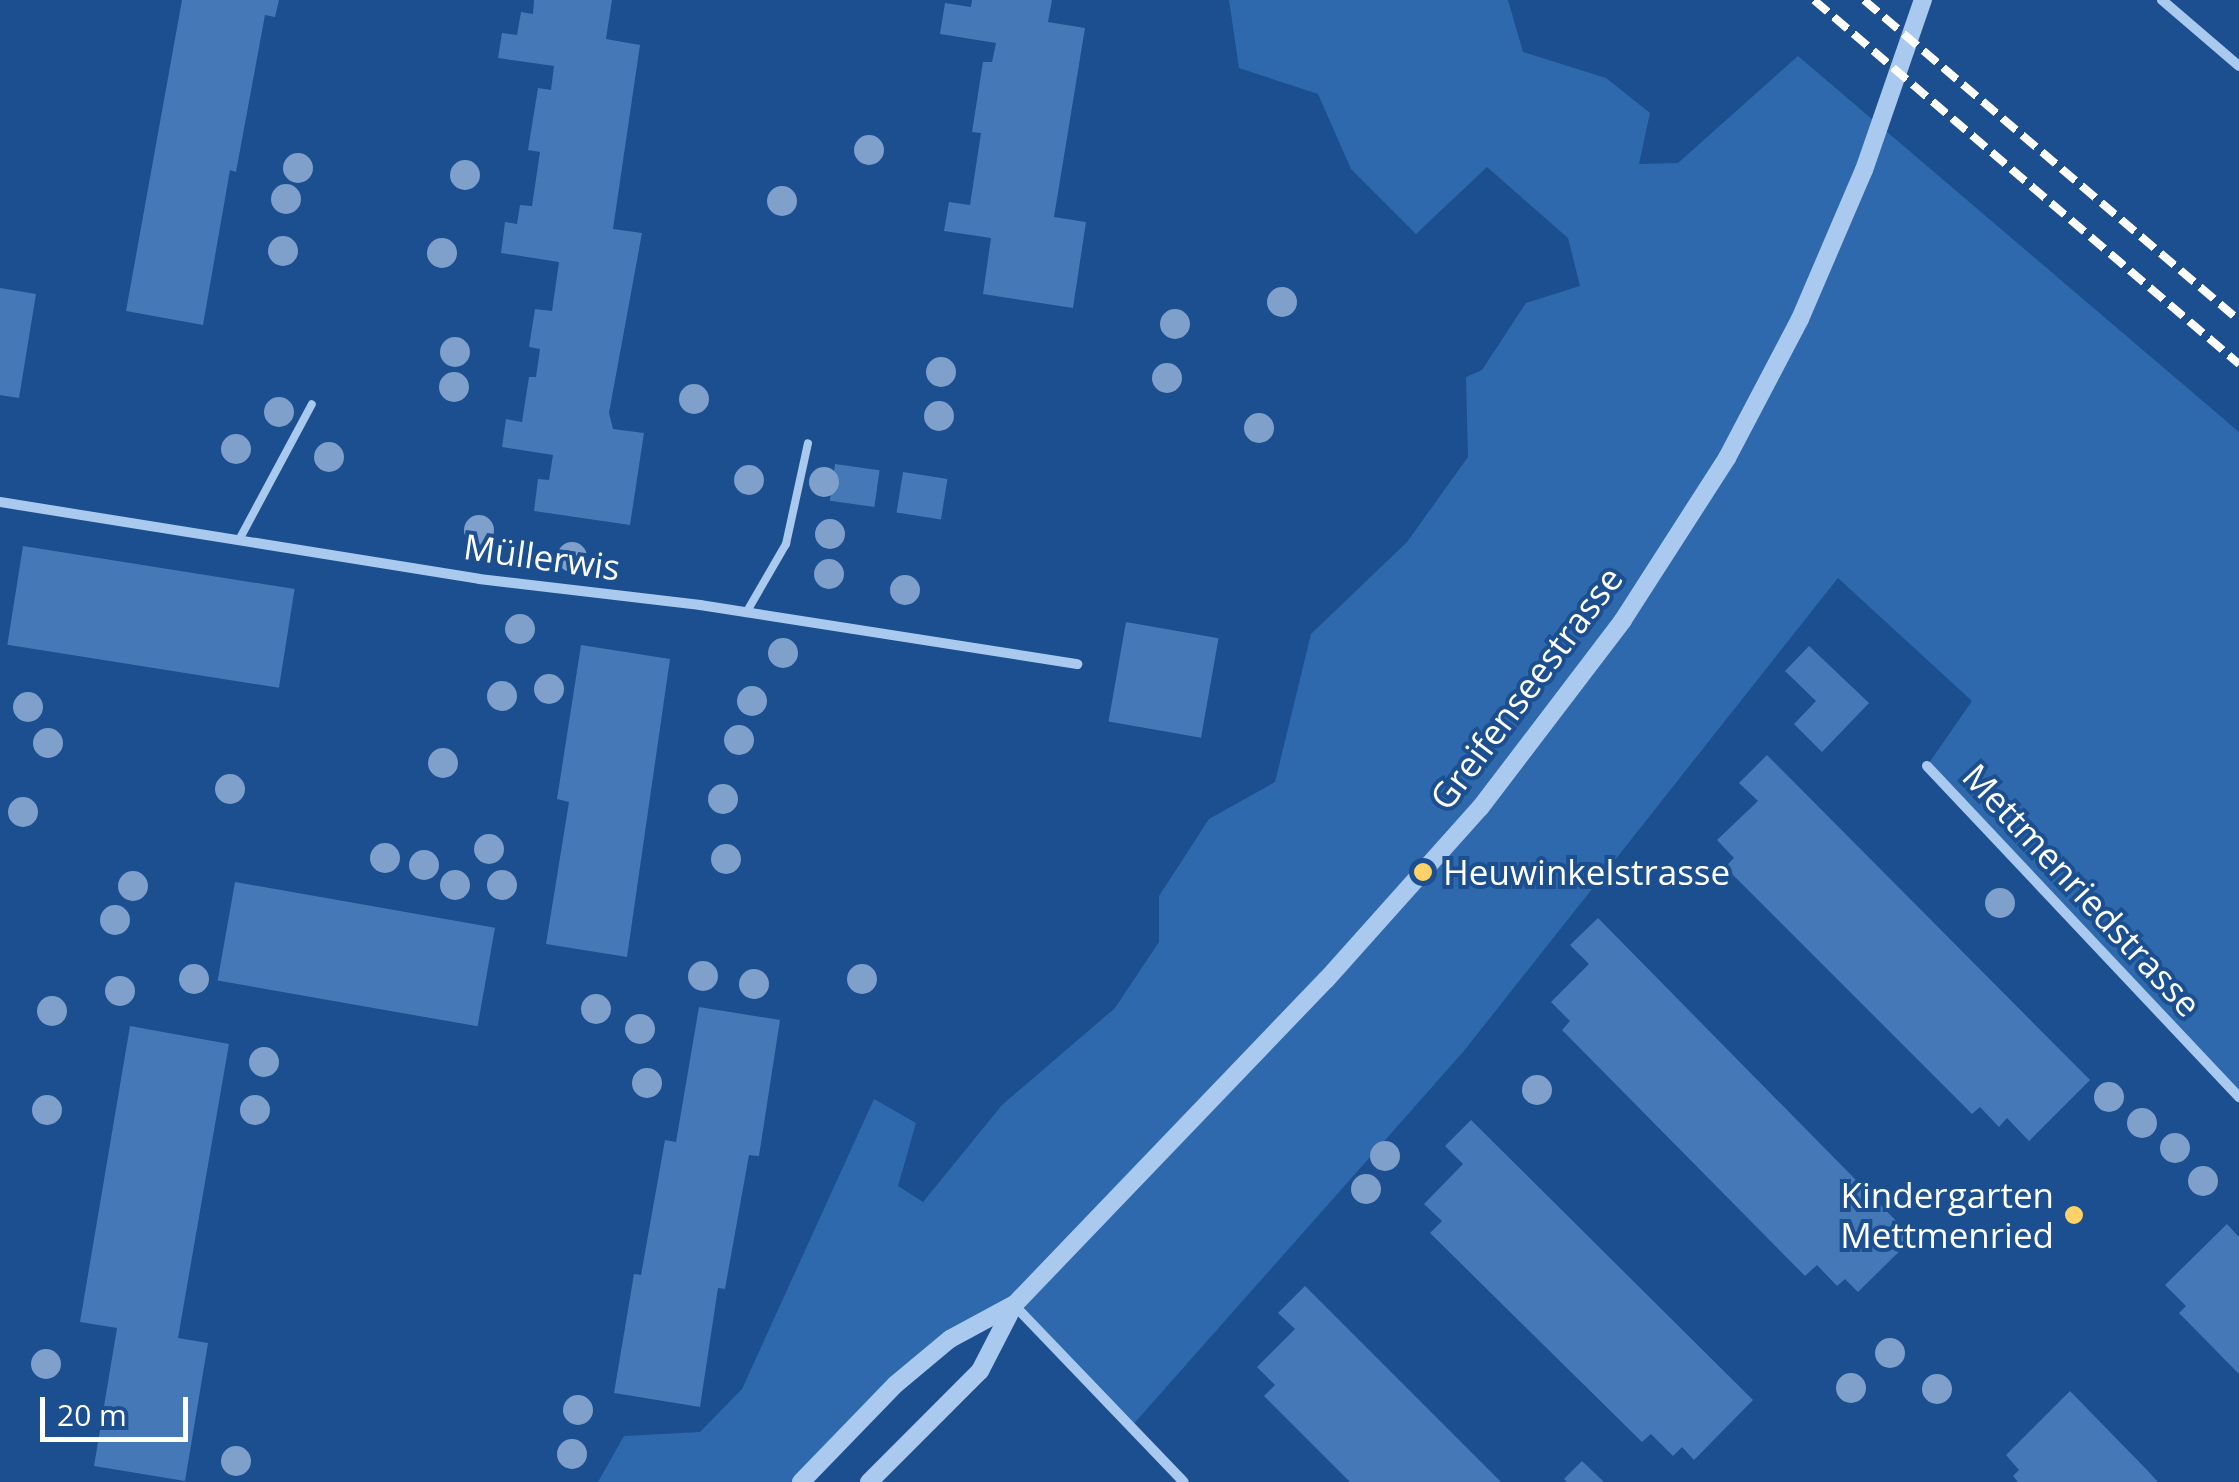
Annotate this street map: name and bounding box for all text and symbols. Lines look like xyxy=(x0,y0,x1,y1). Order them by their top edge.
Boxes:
street label: Müllerwis xyxy=(461,525,623,589)
street label: Greifenseestrasse xyxy=(1421,558,1631,818)
street label: Mettmenriedstrasse xyxy=(1954,755,2210,1025)
place label: Heuwinkelstrasse xyxy=(1443,851,1730,893)
marker: Heuwinkelstrasse xyxy=(1412,861,1434,883)
place label: Kindergarten Mettmenried xyxy=(1840,1174,2054,1256)
marker: Kindergarten Mettmenried xyxy=(2063,1204,2085,1226)
scale bar xyxy=(45,1377,192,1439)
text: 20 m xyxy=(57,1394,127,1435)

